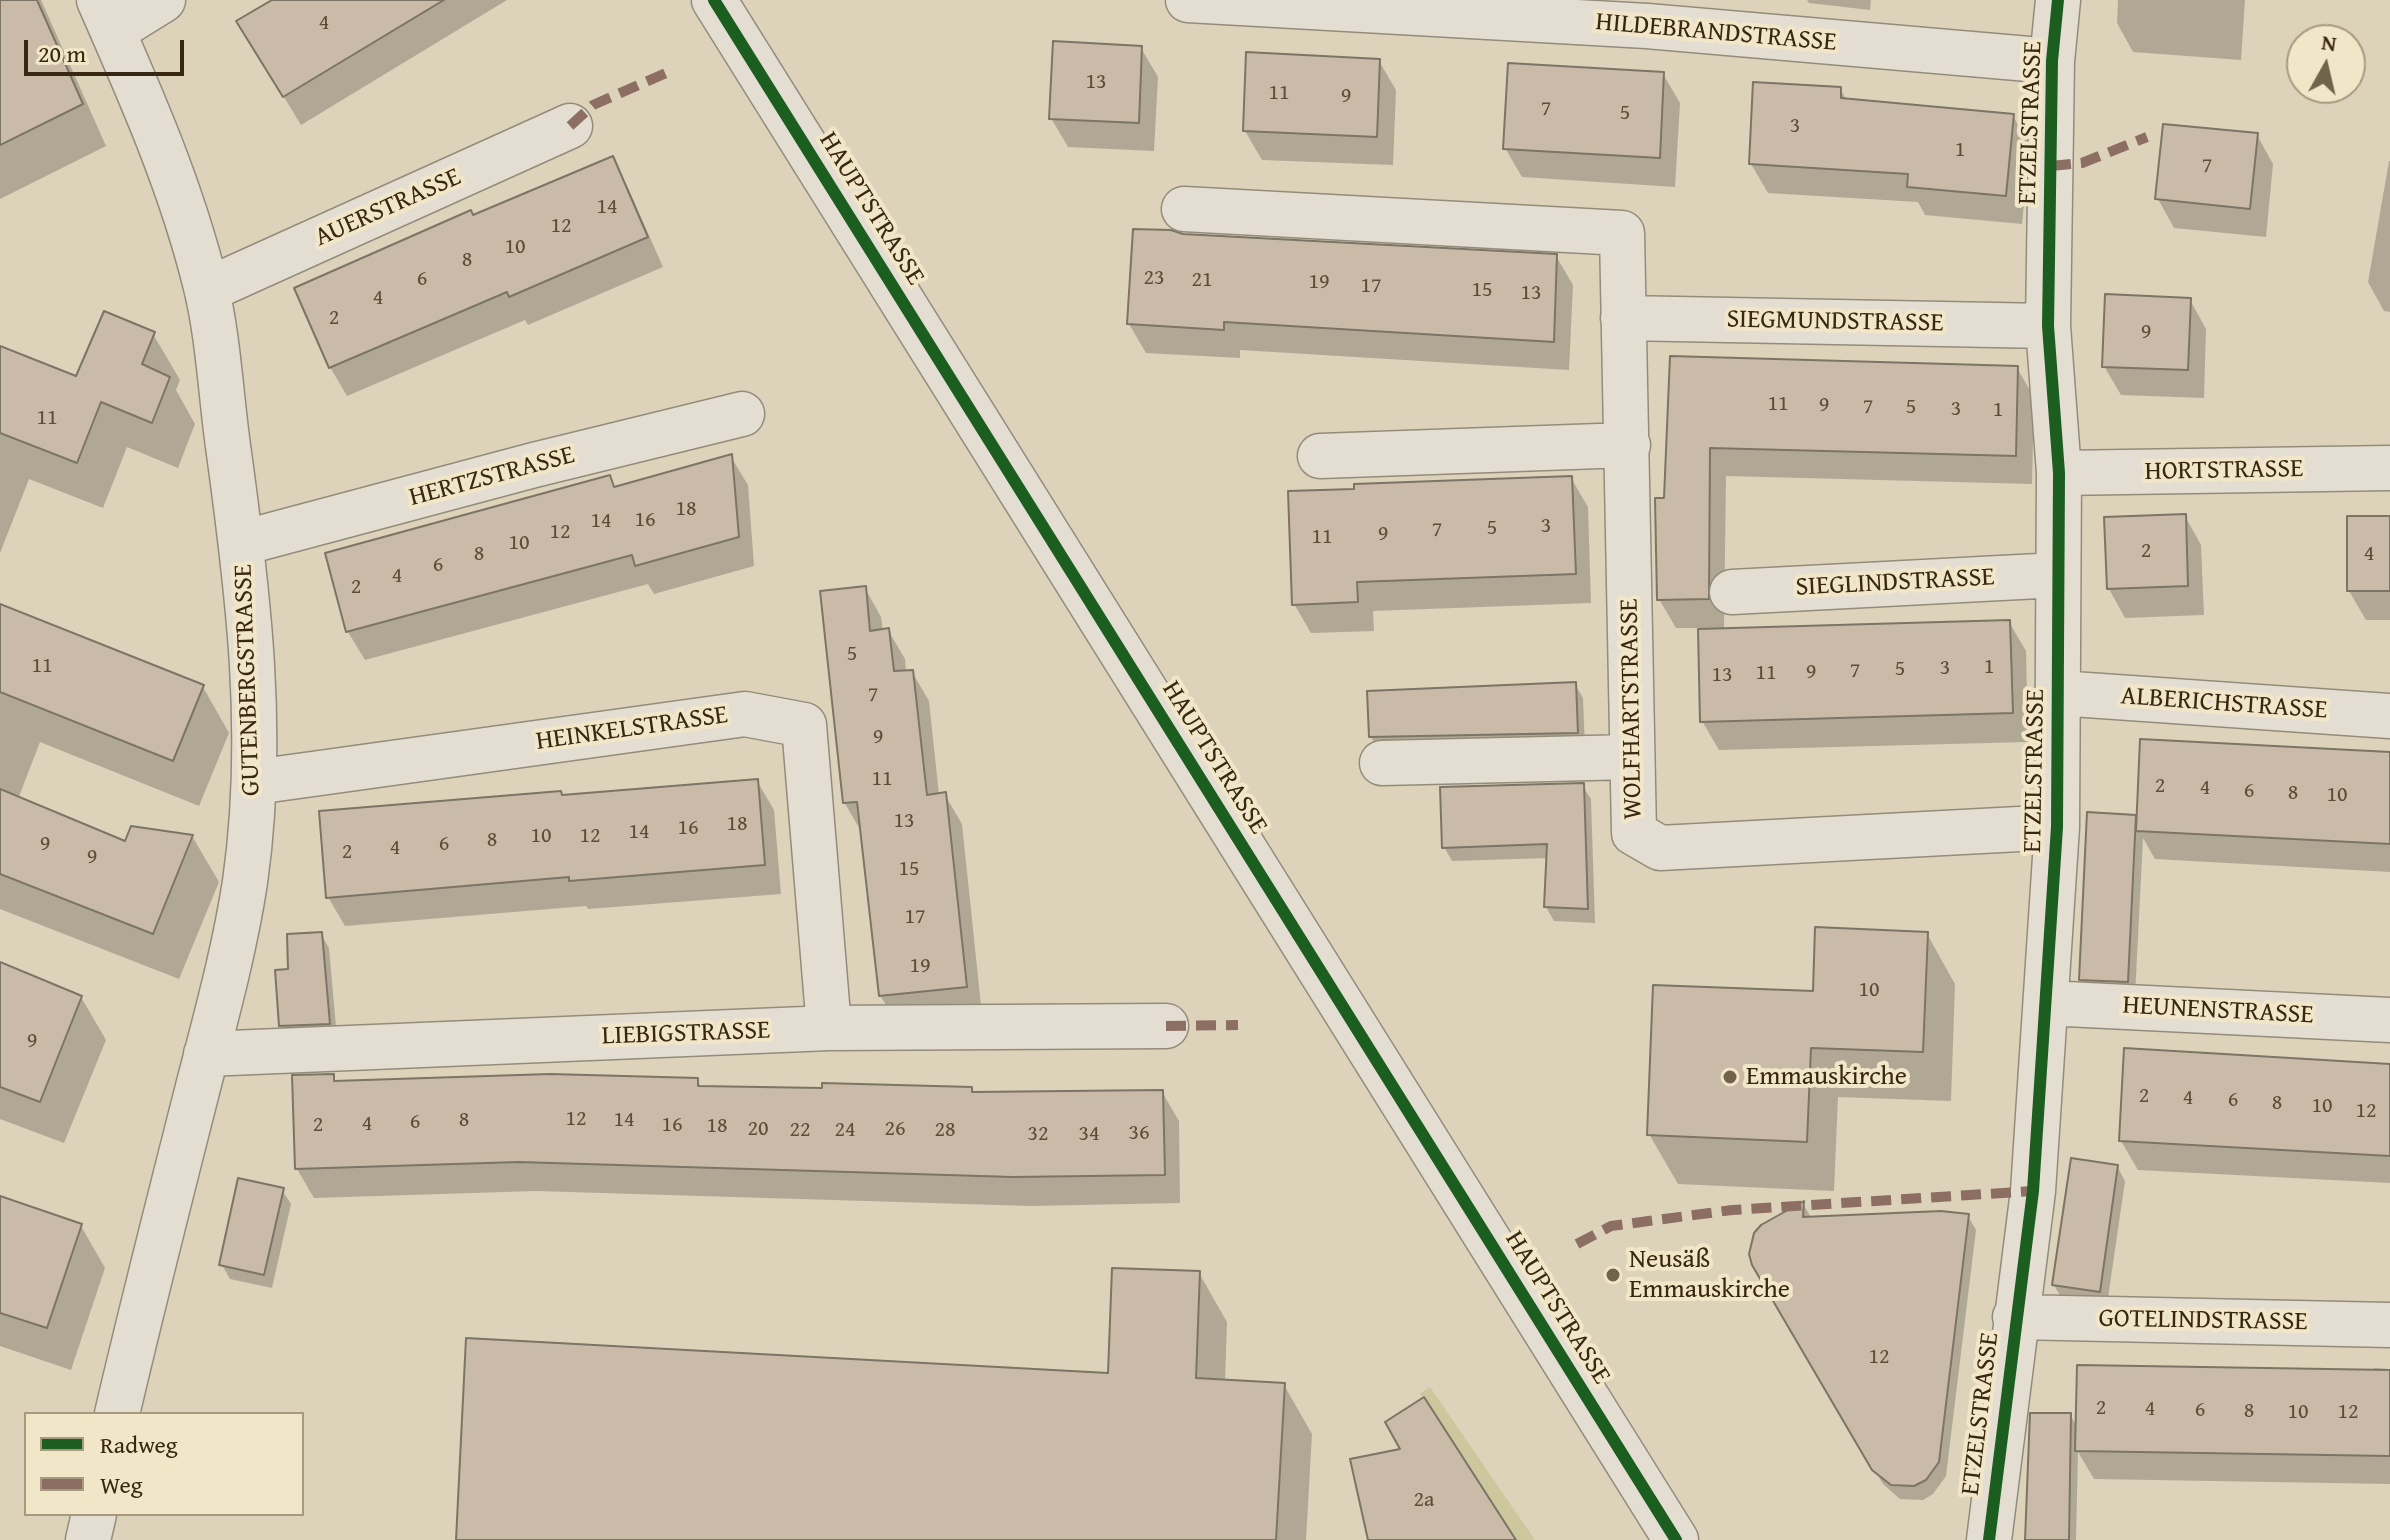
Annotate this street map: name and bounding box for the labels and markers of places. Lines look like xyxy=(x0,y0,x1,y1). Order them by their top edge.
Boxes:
place label: Emmauskirche xyxy=(1746,1061,1907,1093)
marker: Emmauskirche xyxy=(1721,1068,1739,1086)
place label: Neusäß Emmauskirche xyxy=(1629,1244,1790,1306)
marker: Neusäß Emmauskirche xyxy=(1604,1266,1622,1284)

